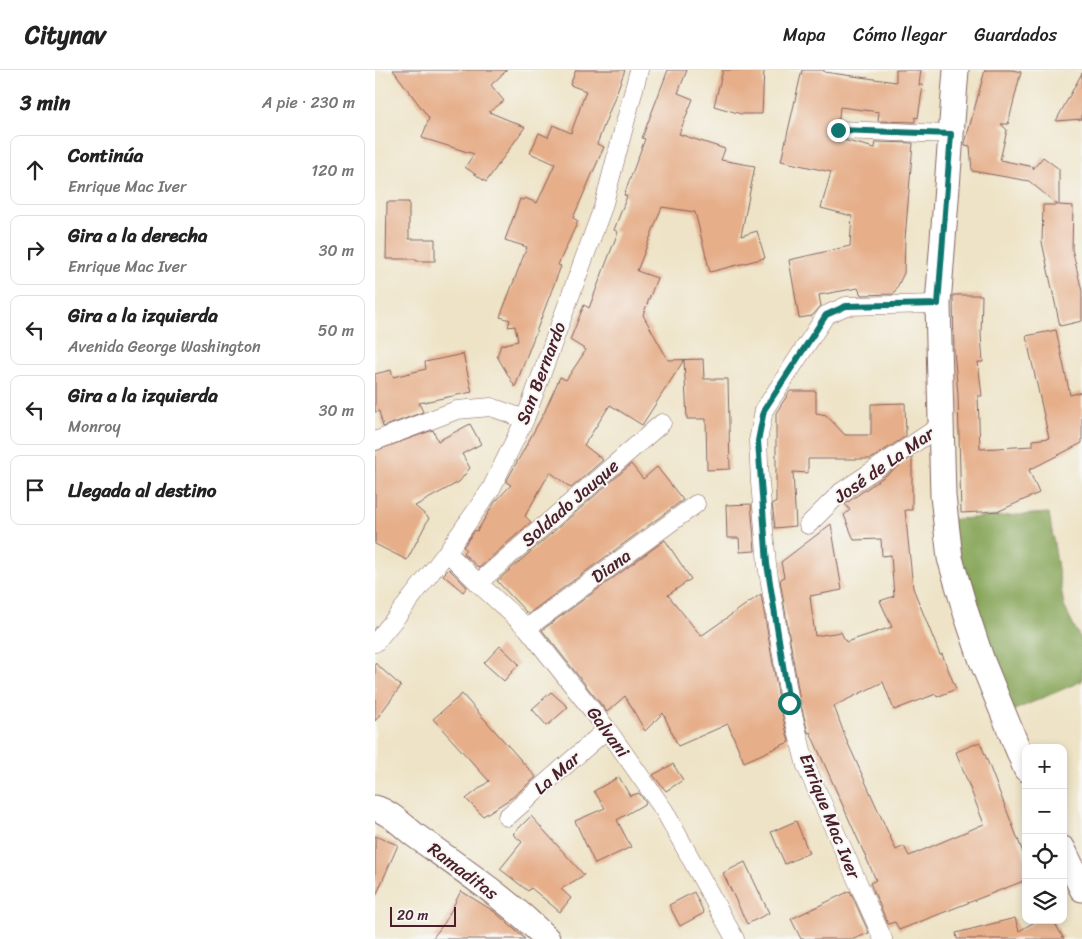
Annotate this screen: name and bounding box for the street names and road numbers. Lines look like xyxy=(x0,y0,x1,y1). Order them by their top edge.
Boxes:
street label: San Bernardo xyxy=(507,317,575,429)
street label: José de La Mar xyxy=(826,417,942,512)
street label: Soldado Jauque xyxy=(513,451,627,555)
street label: Diana xyxy=(584,540,638,592)
street label: Galvani xyxy=(578,699,638,766)
street label: La Mar xyxy=(526,742,589,803)
street label: Enrique Mac Iver xyxy=(790,748,870,885)
street label: Ramaditas xyxy=(421,834,506,909)

